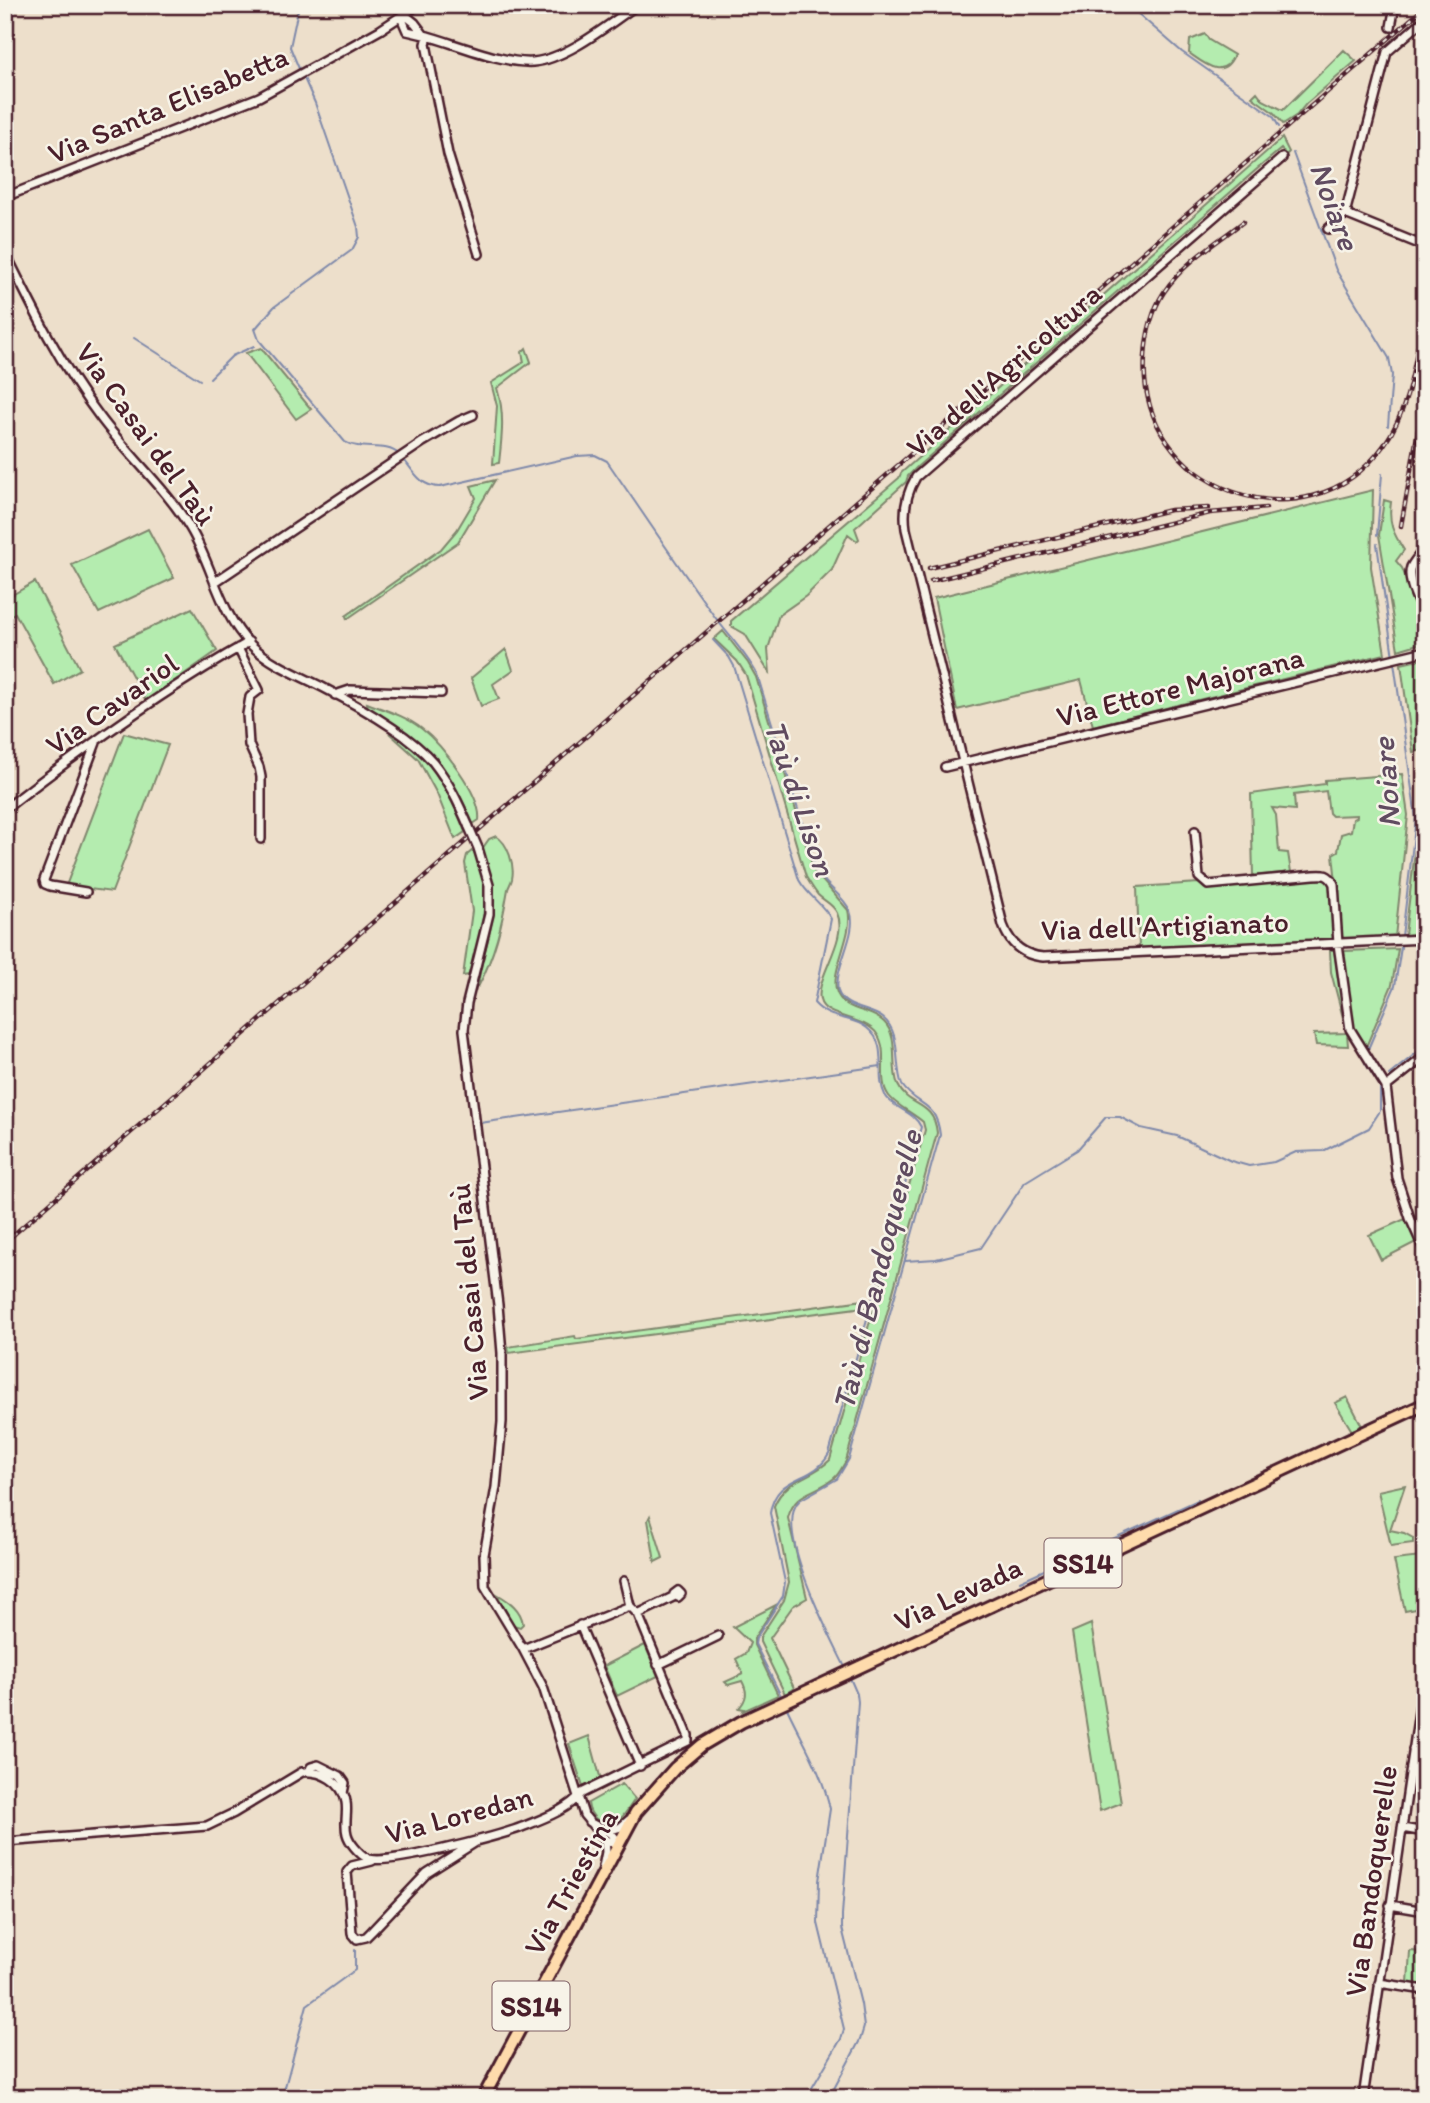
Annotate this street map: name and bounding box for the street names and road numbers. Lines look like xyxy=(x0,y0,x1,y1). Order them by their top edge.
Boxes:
street label: Via Santa Elisabetta xyxy=(42,37,294,172)
street label: Via dell'Agricoltura xyxy=(898,274,1109,465)
street label: Via Casai del Taù xyxy=(68,335,225,532)
street label: Via Ettore Majorana xyxy=(1053,638,1307,735)
street label: Via Cavariol xyxy=(38,644,186,763)
street label: Via dell'Artigianato xyxy=(1040,903,1290,948)
street label: Via Casai del Taù xyxy=(441,1182,496,1402)
road number: SS14 xyxy=(1044,1538,1122,1588)
street label: Via Levada xyxy=(888,1548,1028,1639)
street label: Via Bandoquerelle xyxy=(1336,1763,1405,1999)
street label: Via Loredan xyxy=(381,1777,537,1852)
street label: Via Triestina xyxy=(515,1801,626,1962)
road number: SS14 xyxy=(492,1982,570,2030)

